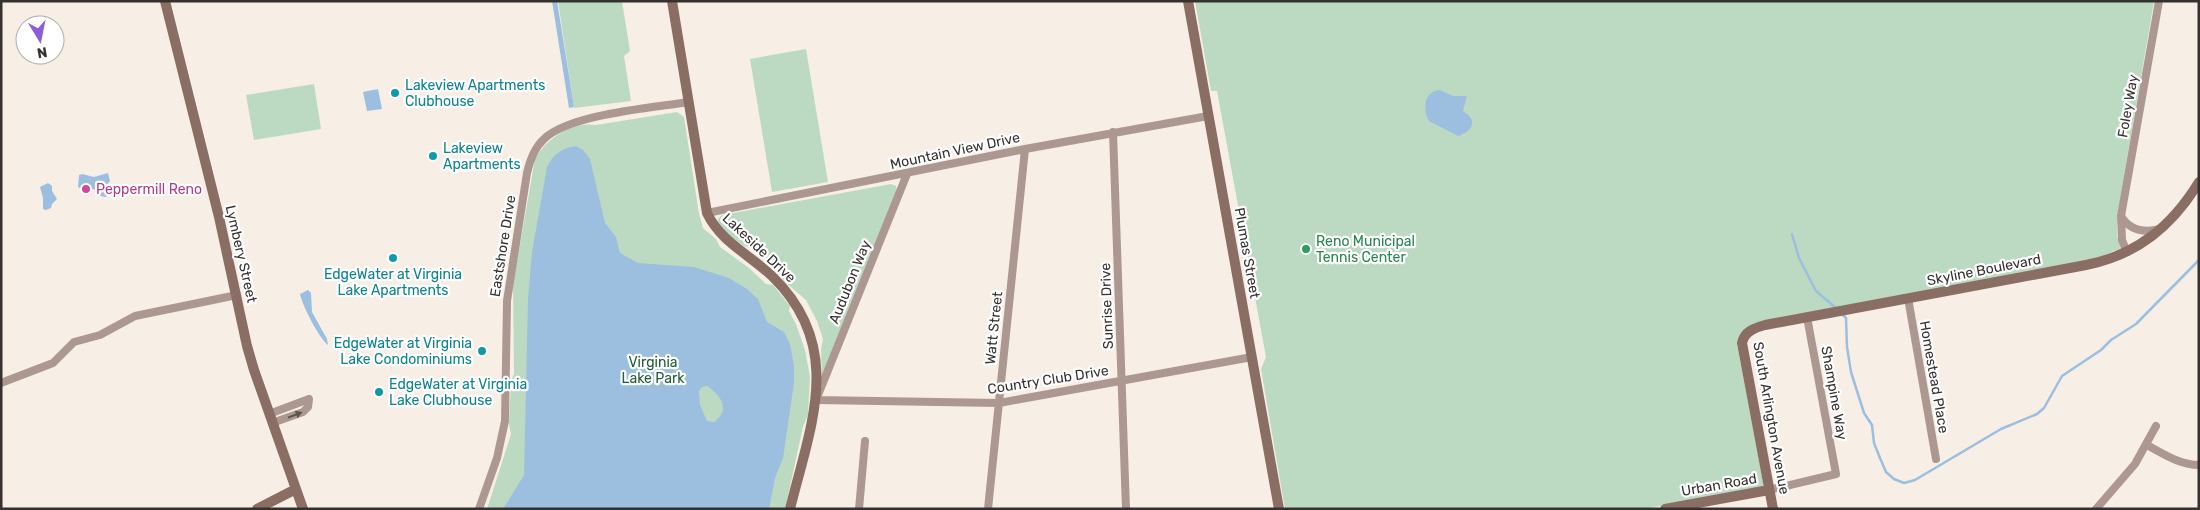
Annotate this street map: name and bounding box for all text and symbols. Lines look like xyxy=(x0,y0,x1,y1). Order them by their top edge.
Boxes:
north arrow xyxy=(15,15,65,65)
text: N xyxy=(36,43,49,62)
street label: Foley Way xyxy=(2114,73,2142,139)
place label: Lakeview Apartments Clubhouse xyxy=(405,77,545,110)
marker: Lakeview Apartments Clubhouse xyxy=(389,87,401,99)
street label: Mountain View Drive xyxy=(889,129,1022,173)
place label: Lakeview Apartments xyxy=(443,140,521,173)
marker: Lakeview Apartments xyxy=(427,150,439,162)
place label: Peppermill Reno xyxy=(96,181,202,198)
marker: Peppermill Reno xyxy=(80,183,92,195)
street label: Eastshore Drive xyxy=(487,194,519,298)
street label: Lymbery Street xyxy=(222,204,261,305)
street label: Plumas Street xyxy=(1231,206,1263,300)
street label: Lakeside Drive xyxy=(719,210,799,286)
place label: Reno Municipal Tennis Center xyxy=(1316,233,1415,266)
street label: Audubon Way xyxy=(825,237,875,326)
marker: Reno Municipal Tennis Center xyxy=(1300,243,1312,255)
street label: Skyline Boulevard xyxy=(1926,251,2042,289)
marker: EdgeWater at Virginia Lake Apartments xyxy=(387,252,399,264)
street label: Sunrise Drive xyxy=(1097,262,1117,349)
place label: EdgeWater at Virginia Lake Apartments xyxy=(324,266,462,299)
street label: Watt Street xyxy=(982,290,1006,365)
street label: Homestead Place xyxy=(1916,319,1952,435)
place label: EdgeWater at Virginia Lake Condominiums xyxy=(334,335,472,368)
street label: South Arlington Avenue xyxy=(1749,340,1793,496)
marker: EdgeWater at Virginia Lake Condominiums xyxy=(476,345,488,357)
street label: Shampine Way xyxy=(1817,345,1851,441)
park label: Virginia Lake Park xyxy=(622,354,685,387)
street label: Country Club Drive xyxy=(986,362,1110,398)
place label: EdgeWater at Virginia Lake Clubhouse xyxy=(389,376,527,409)
marker: EdgeWater at Virginia Lake Clubhouse xyxy=(373,386,385,398)
one-way arrow xyxy=(288,411,303,419)
street label: Urban Road xyxy=(1680,470,1758,500)

